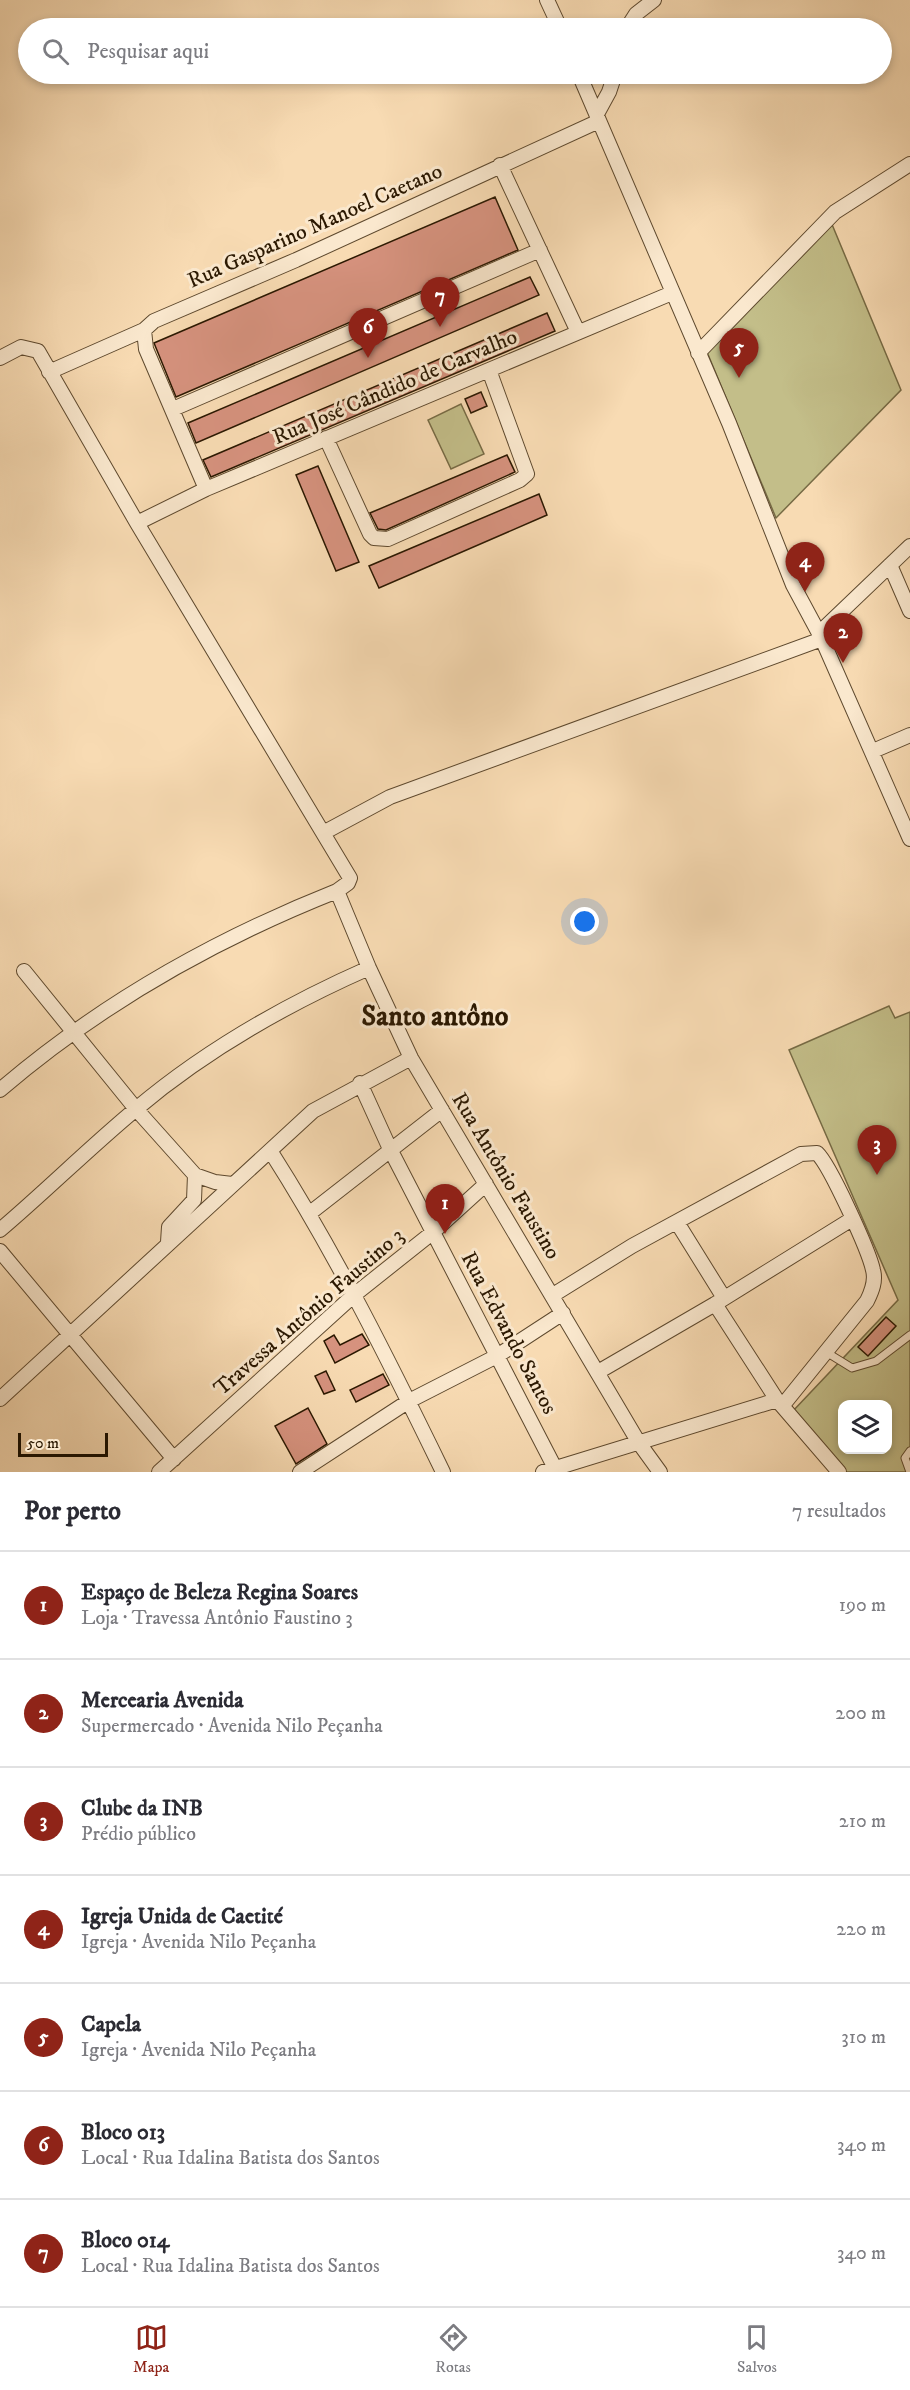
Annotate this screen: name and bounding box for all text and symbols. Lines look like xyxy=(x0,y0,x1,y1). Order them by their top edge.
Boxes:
search box xyxy=(18,18,892,84)
icon: search xyxy=(39,35,72,68)
text: Pesquisar aqui xyxy=(87,38,209,65)
street label: Rua Gasparino Manoel Caetano xyxy=(183,158,447,294)
pin: 7 xyxy=(420,278,460,327)
pin: 6 xyxy=(348,308,388,358)
street label: Rua José Cândido de Carvalho xyxy=(269,323,521,451)
pin: 5 xyxy=(720,328,758,378)
pin: 4 xyxy=(786,542,824,592)
pin: 2 xyxy=(824,614,862,663)
your location xyxy=(570,907,599,936)
district label: Santo antôno xyxy=(362,999,509,1034)
street label: Rua Antônio Faustino xyxy=(445,1088,567,1264)
pin: 3 xyxy=(858,1126,896,1175)
pin: 1 xyxy=(426,1184,464,1234)
street label: Travessa Antônio Faustino 3 xyxy=(208,1222,410,1402)
street label: Rua Edvando Santos xyxy=(455,1247,563,1419)
map controls xyxy=(838,1400,892,1454)
button: layers xyxy=(838,1400,892,1454)
scale bar xyxy=(18,1430,108,1458)
text: 50 m xyxy=(27,1433,59,1453)
text: Por perto xyxy=(24,1495,121,1528)
text: 7 resultados xyxy=(792,1499,886,1524)
text: Espaço de Beleza Regina Soares xyxy=(81,1579,358,1606)
text: 1 xyxy=(40,1593,47,1618)
text: 190 m xyxy=(839,1593,886,1618)
text: Loja · Travessa Antônio Faustino 3 xyxy=(81,1606,353,1631)
text: Mercearia Avenida xyxy=(81,1687,244,1714)
text: 2 xyxy=(39,1701,48,1726)
text: 200 m xyxy=(835,1701,886,1726)
text: Supermercado · Avenida Nilo Peçanha xyxy=(81,1714,383,1739)
text: Clube da INB xyxy=(81,1795,203,1822)
text: 3 xyxy=(40,1809,47,1834)
text: 210 m xyxy=(839,1809,886,1834)
text: Prédio público xyxy=(81,1822,196,1847)
text: Igreja Unida de Caetité xyxy=(81,1903,283,1930)
text: 4 xyxy=(38,1917,49,1942)
text: 220 m xyxy=(836,1917,886,1942)
text: Igreja · Avenida Nilo Peçanha xyxy=(81,1930,316,1955)
text: Capela xyxy=(81,2011,141,2038)
text: 5 xyxy=(39,2025,48,2050)
text: 310 m xyxy=(841,2025,886,2050)
text: Igreja · Avenida Nilo Peçanha xyxy=(81,2038,316,2063)
text: Bloco 013 xyxy=(81,2119,165,2146)
text: 6 xyxy=(38,2133,49,2158)
text: 340 m xyxy=(837,2133,886,2158)
text: Local · Rua Idalina Batista dos Santos xyxy=(81,2146,380,2171)
text: Bloco 014 xyxy=(81,2227,169,2254)
text: 7 xyxy=(38,2241,49,2266)
text: 340 m xyxy=(837,2241,886,2266)
text: Local · Rua Idalina Batista dos Santos xyxy=(81,2254,380,2279)
tab: Mapa xyxy=(133,2321,169,2377)
tab: Rotas xyxy=(435,2321,471,2377)
tab: Salvos xyxy=(737,2321,777,2377)

